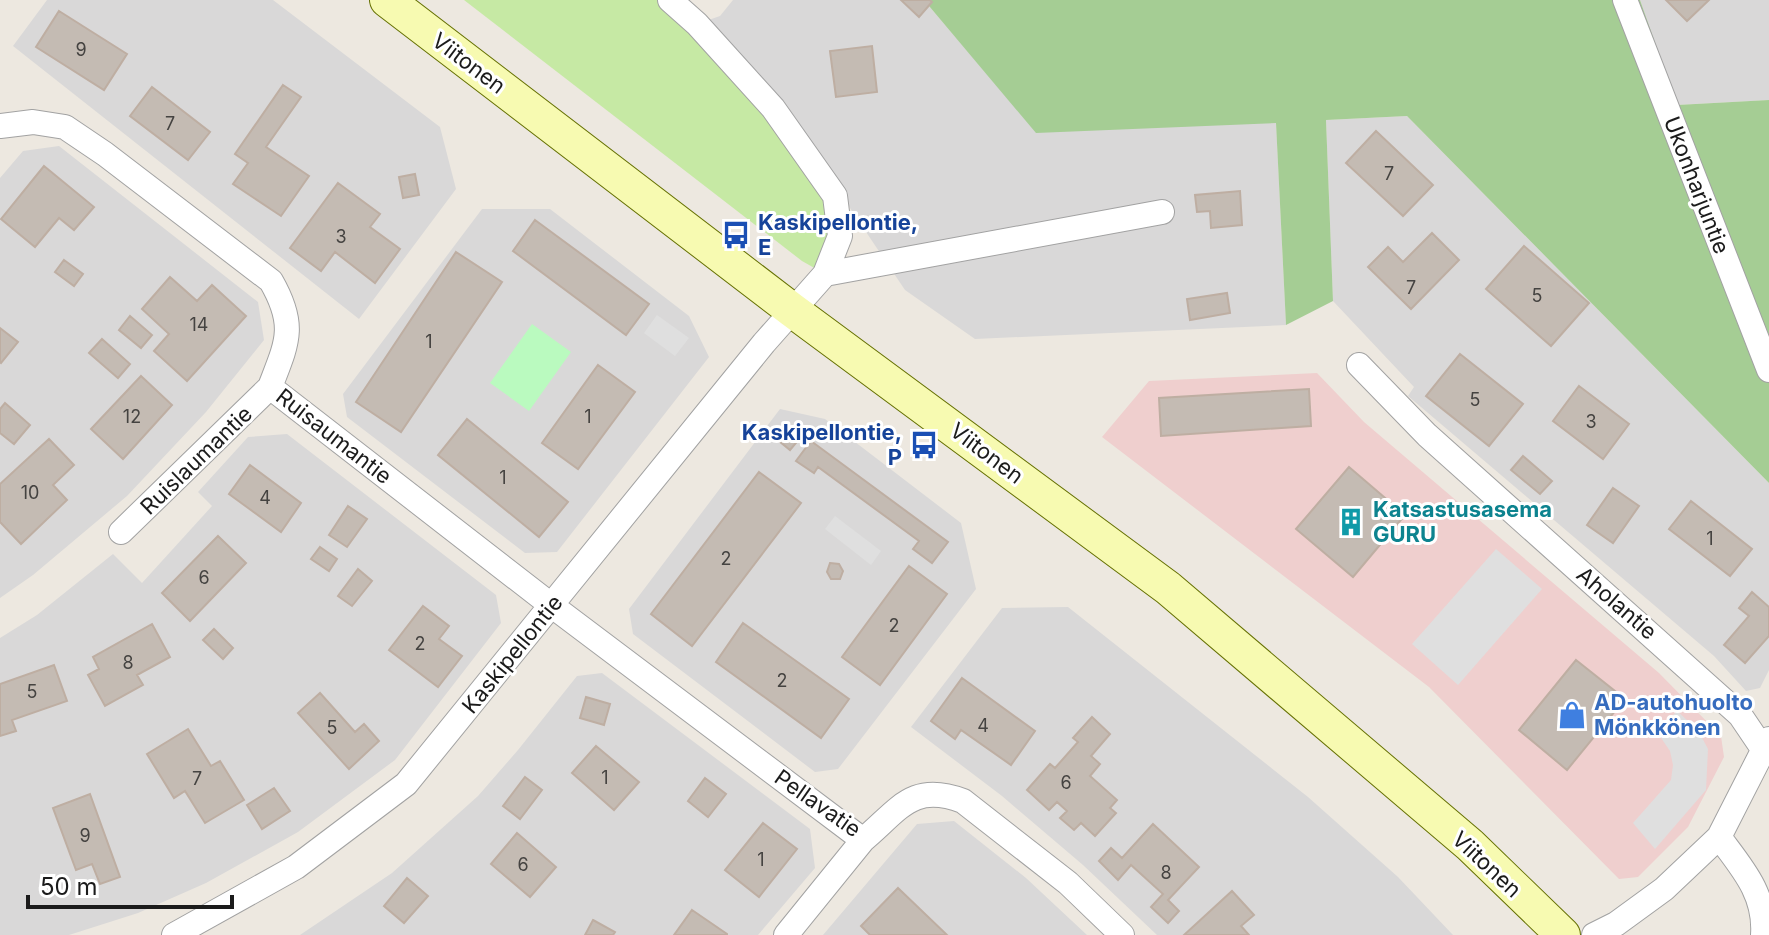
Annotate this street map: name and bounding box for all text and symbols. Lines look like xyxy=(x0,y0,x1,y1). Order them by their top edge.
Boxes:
street label: Viitonen xyxy=(427,27,511,99)
house number: 9 xyxy=(75,39,87,60)
house number: 7 xyxy=(165,113,175,134)
street label: Ukonharjuntie xyxy=(1659,113,1735,257)
house number: 7 xyxy=(1384,163,1394,184)
place label: Kaskipellontie, E xyxy=(758,209,918,260)
bus stop icon: Kaskipellontie, E xyxy=(721,220,751,250)
house number: 3 xyxy=(335,226,347,247)
house number: 7 xyxy=(1406,277,1416,298)
house number: 5 xyxy=(1532,285,1542,306)
house number: 14 xyxy=(190,314,208,335)
house number: 1 xyxy=(425,331,433,352)
street label: Ruisaumantie xyxy=(271,383,397,489)
house number: 5 xyxy=(1470,389,1480,410)
street label: Ruislaumantie xyxy=(135,400,257,520)
house number: 12 xyxy=(123,406,141,427)
house number: 1 xyxy=(584,406,592,427)
house number: 3 xyxy=(1585,411,1597,432)
street label: Viitonen xyxy=(945,417,1029,489)
place label: Kaskipellontie, P xyxy=(742,419,902,470)
bus stop icon: Kaskipellontie, P xyxy=(909,430,939,460)
house number: 1 xyxy=(499,467,507,488)
house number: 10 xyxy=(21,482,39,503)
house number: 4 xyxy=(259,487,271,508)
place label: Katsastusasema GURU xyxy=(1373,496,1552,547)
building icon: Katsastusasema GURU xyxy=(1336,507,1366,537)
house number: 1 xyxy=(1706,528,1714,549)
house number: 2 xyxy=(721,548,731,569)
street label: Aholantie xyxy=(1572,561,1662,645)
house number: 6 xyxy=(198,567,210,588)
street label: Kaskipellontie xyxy=(456,590,568,718)
house number: 2 xyxy=(889,615,899,636)
house number: 2 xyxy=(415,633,425,654)
house number: 8 xyxy=(122,652,134,673)
house number: 2 xyxy=(777,670,787,691)
house number: 5 xyxy=(27,681,37,702)
place label: AD-autohuolto Mönkkönen xyxy=(1594,689,1753,740)
shop icon: AD-autohuolto Mönkkönen xyxy=(1557,700,1587,730)
house number: 4 xyxy=(977,715,989,736)
house number: 5 xyxy=(327,717,337,738)
street label: Pellavatie xyxy=(770,764,866,842)
house number: 1 xyxy=(601,767,609,788)
house number: 7 xyxy=(192,768,202,789)
house number: 6 xyxy=(1060,772,1072,793)
house number: 9 xyxy=(79,825,91,846)
street label: Viitonen xyxy=(1447,826,1527,902)
house number: 1 xyxy=(757,849,765,870)
house number: 6 xyxy=(517,854,529,875)
scale bar xyxy=(28,859,232,909)
house number: 8 xyxy=(1160,862,1172,883)
text: 50 m xyxy=(40,872,98,901)

